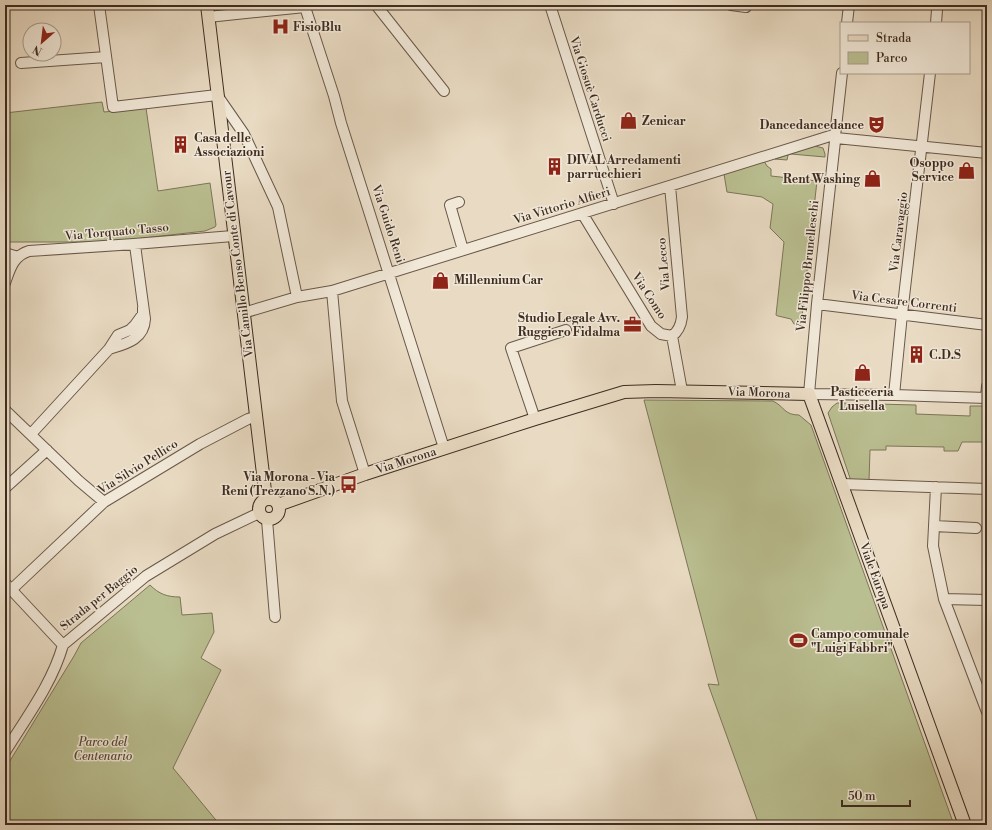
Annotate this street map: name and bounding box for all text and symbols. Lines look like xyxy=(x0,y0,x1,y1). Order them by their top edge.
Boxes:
hospital icon: FisioBlu xyxy=(270,17,290,37)
place label: FisioBlu xyxy=(293,20,342,35)
north arrow xyxy=(22,22,62,62)
legend xyxy=(840,22,970,74)
text: Strada xyxy=(876,31,912,46)
street label: Via Giosuè Carducci xyxy=(566,34,614,144)
text: N xyxy=(30,42,45,58)
text: Parco xyxy=(876,51,908,66)
shop icon: Zenicar xyxy=(619,111,639,131)
place label: Zenicar xyxy=(642,114,686,129)
theatre icon: Dancedancedance xyxy=(867,115,887,135)
place label: Dancedancedance xyxy=(760,118,865,133)
place label: Casa delle Associazioni xyxy=(193,131,264,160)
building icon: Casa delle Associazioni xyxy=(171,135,191,155)
place label: DIVAL Arredamenti parrucchieri xyxy=(567,153,681,182)
place label: Osoppo Service xyxy=(910,156,955,185)
building icon: DIVAL Arredamenti parrucchieri xyxy=(544,157,564,177)
shop icon: Osoppo Service xyxy=(957,160,977,180)
shop icon: Rent Washing xyxy=(863,169,883,189)
street label: Via Camillo Benso Conte di Cavour xyxy=(219,170,257,359)
place label: Rent Washing xyxy=(783,172,861,187)
street label: Via Guido Reni xyxy=(368,182,408,265)
street label: Via Vittorio Alfieri xyxy=(511,184,612,228)
street label: Via Caravaggio xyxy=(887,191,911,274)
street label: Via Filippo Brunelleschi xyxy=(794,199,822,334)
street label: Via Torquato Tasso xyxy=(63,220,170,244)
street label: Via Lecco xyxy=(654,237,674,292)
street label: Via Como xyxy=(628,269,670,322)
shop icon: Millennium Car xyxy=(431,270,451,290)
place label: Millennium Car xyxy=(454,273,543,288)
street label: Via Cesare Correnti xyxy=(849,288,958,316)
place label: Studio Legale Avv. Ruggiero Fidalma xyxy=(518,311,621,340)
office icon: Studio Legale Avv. Ruggiero Fidalma xyxy=(623,315,643,335)
building icon: C.D.S xyxy=(906,345,926,365)
place label: C.D.S xyxy=(929,348,961,363)
shop icon: Pasticceria Luisella xyxy=(852,363,872,383)
street label: Via Morona xyxy=(726,384,792,402)
place label: Pasticceria Luisella xyxy=(830,385,894,414)
street label: Via Silvio Pellico xyxy=(94,436,181,498)
street label: Via Morona xyxy=(373,444,439,478)
place label: Via Morona - Via Reni (Trezzano S.N.) xyxy=(222,470,335,499)
bus stop icon: Via Morona - Via Reni (Trezzano S.N.) xyxy=(338,474,358,494)
street label: Viale Europa xyxy=(856,540,894,612)
street label: Strada per Baggio xyxy=(57,562,141,634)
place label: Campo comunale "Luigi Fabbri" xyxy=(811,627,910,656)
sports icon: Campo comunale "Luigi Fabbri" xyxy=(788,631,808,651)
park label: Parco del Centenario xyxy=(74,735,132,764)
scale bar xyxy=(842,782,910,808)
text: 50 m xyxy=(848,789,876,804)

